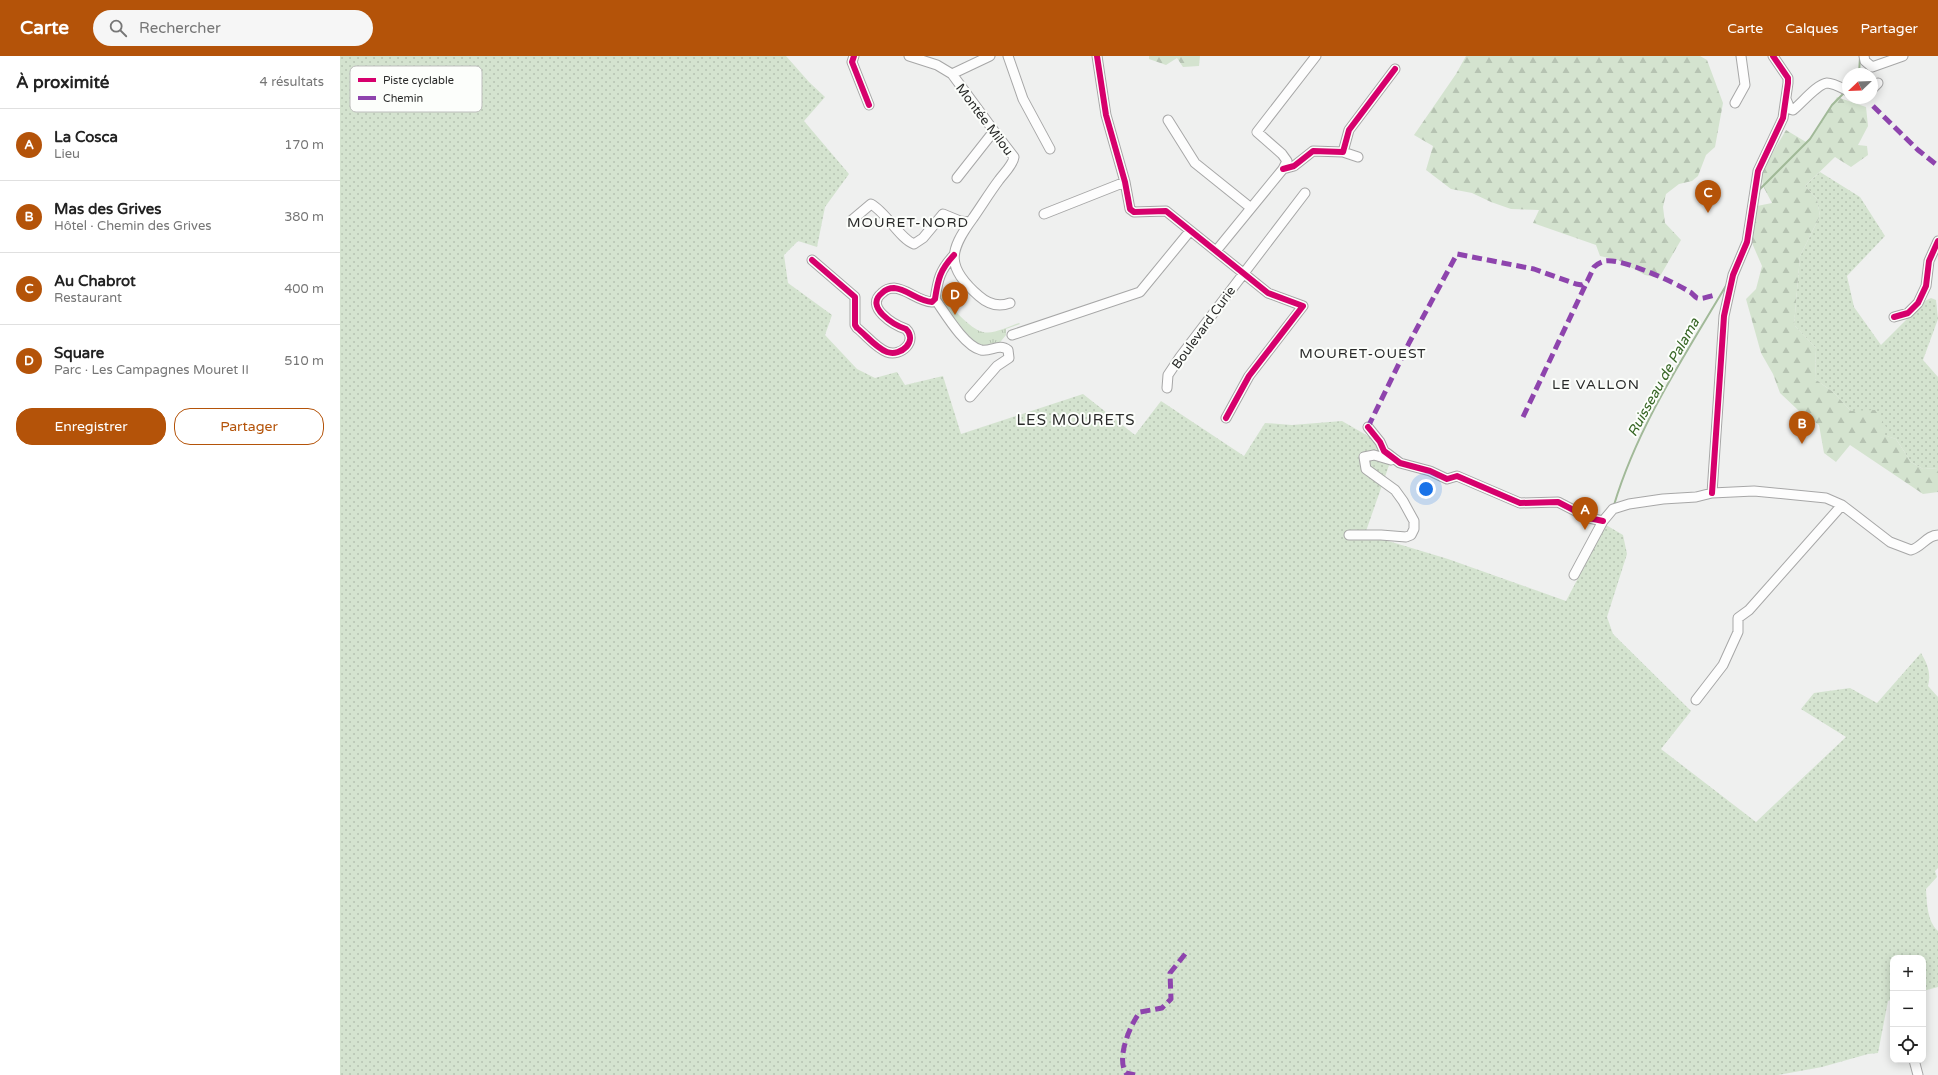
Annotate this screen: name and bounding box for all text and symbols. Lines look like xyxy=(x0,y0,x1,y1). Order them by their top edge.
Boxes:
search box xyxy=(93,10,373,46)
text: Carte xyxy=(20,17,69,39)
icon: search xyxy=(107,17,129,39)
text: Rechercher xyxy=(139,19,221,37)
text: Carte xyxy=(1727,20,1763,37)
text: Calques xyxy=(1785,20,1838,37)
text: Partager xyxy=(1860,20,1918,37)
legend xyxy=(350,66,482,112)
north arrow xyxy=(1842,68,1878,104)
text: À proximité xyxy=(16,72,109,93)
text: 4 résultats xyxy=(260,74,324,90)
text: Piste cyclable xyxy=(383,74,454,87)
street label: Montée Milou xyxy=(952,81,1016,159)
text: Chemin xyxy=(383,92,423,105)
text: La Cosca xyxy=(54,128,118,146)
text: A xyxy=(24,137,34,153)
text: 170 m xyxy=(284,137,324,153)
text: Lieu xyxy=(54,146,80,162)
pin: C xyxy=(1695,180,1721,213)
text: Mas des Grives xyxy=(54,200,161,218)
text: B xyxy=(24,209,34,225)
text: 380 m xyxy=(284,209,324,225)
district label: MOURET-NORD xyxy=(847,214,969,231)
text: Hôtel · Chemin des Grives xyxy=(54,218,212,234)
text: Au Chabrot xyxy=(54,272,136,290)
text: C xyxy=(24,281,34,297)
text: 400 m xyxy=(284,281,324,297)
pin: D xyxy=(942,282,968,315)
street label: Boulevard Curie xyxy=(1168,283,1239,372)
text: Restaurant xyxy=(54,290,122,306)
water label: Ruisseau de Palama xyxy=(1624,314,1704,439)
text: Square xyxy=(54,344,104,362)
district label: MOURET-OUEST xyxy=(1299,345,1427,362)
text: D xyxy=(24,353,34,369)
text: 510 m xyxy=(284,353,324,369)
text: Parc · Les Campagnes Mouret II xyxy=(54,362,249,378)
district label: LE VALLON xyxy=(1552,376,1640,393)
button: Enregistrer xyxy=(16,408,166,445)
button: Partager xyxy=(174,408,324,445)
district label: LES MOURETS xyxy=(1016,411,1136,429)
pin: B xyxy=(1789,411,1815,444)
your location xyxy=(1416,479,1436,499)
pin: A xyxy=(1572,497,1598,530)
map controls xyxy=(1890,955,1926,1063)
button: + xyxy=(1890,955,1926,991)
button: − xyxy=(1890,991,1926,1027)
button: locate xyxy=(1890,1027,1926,1063)

